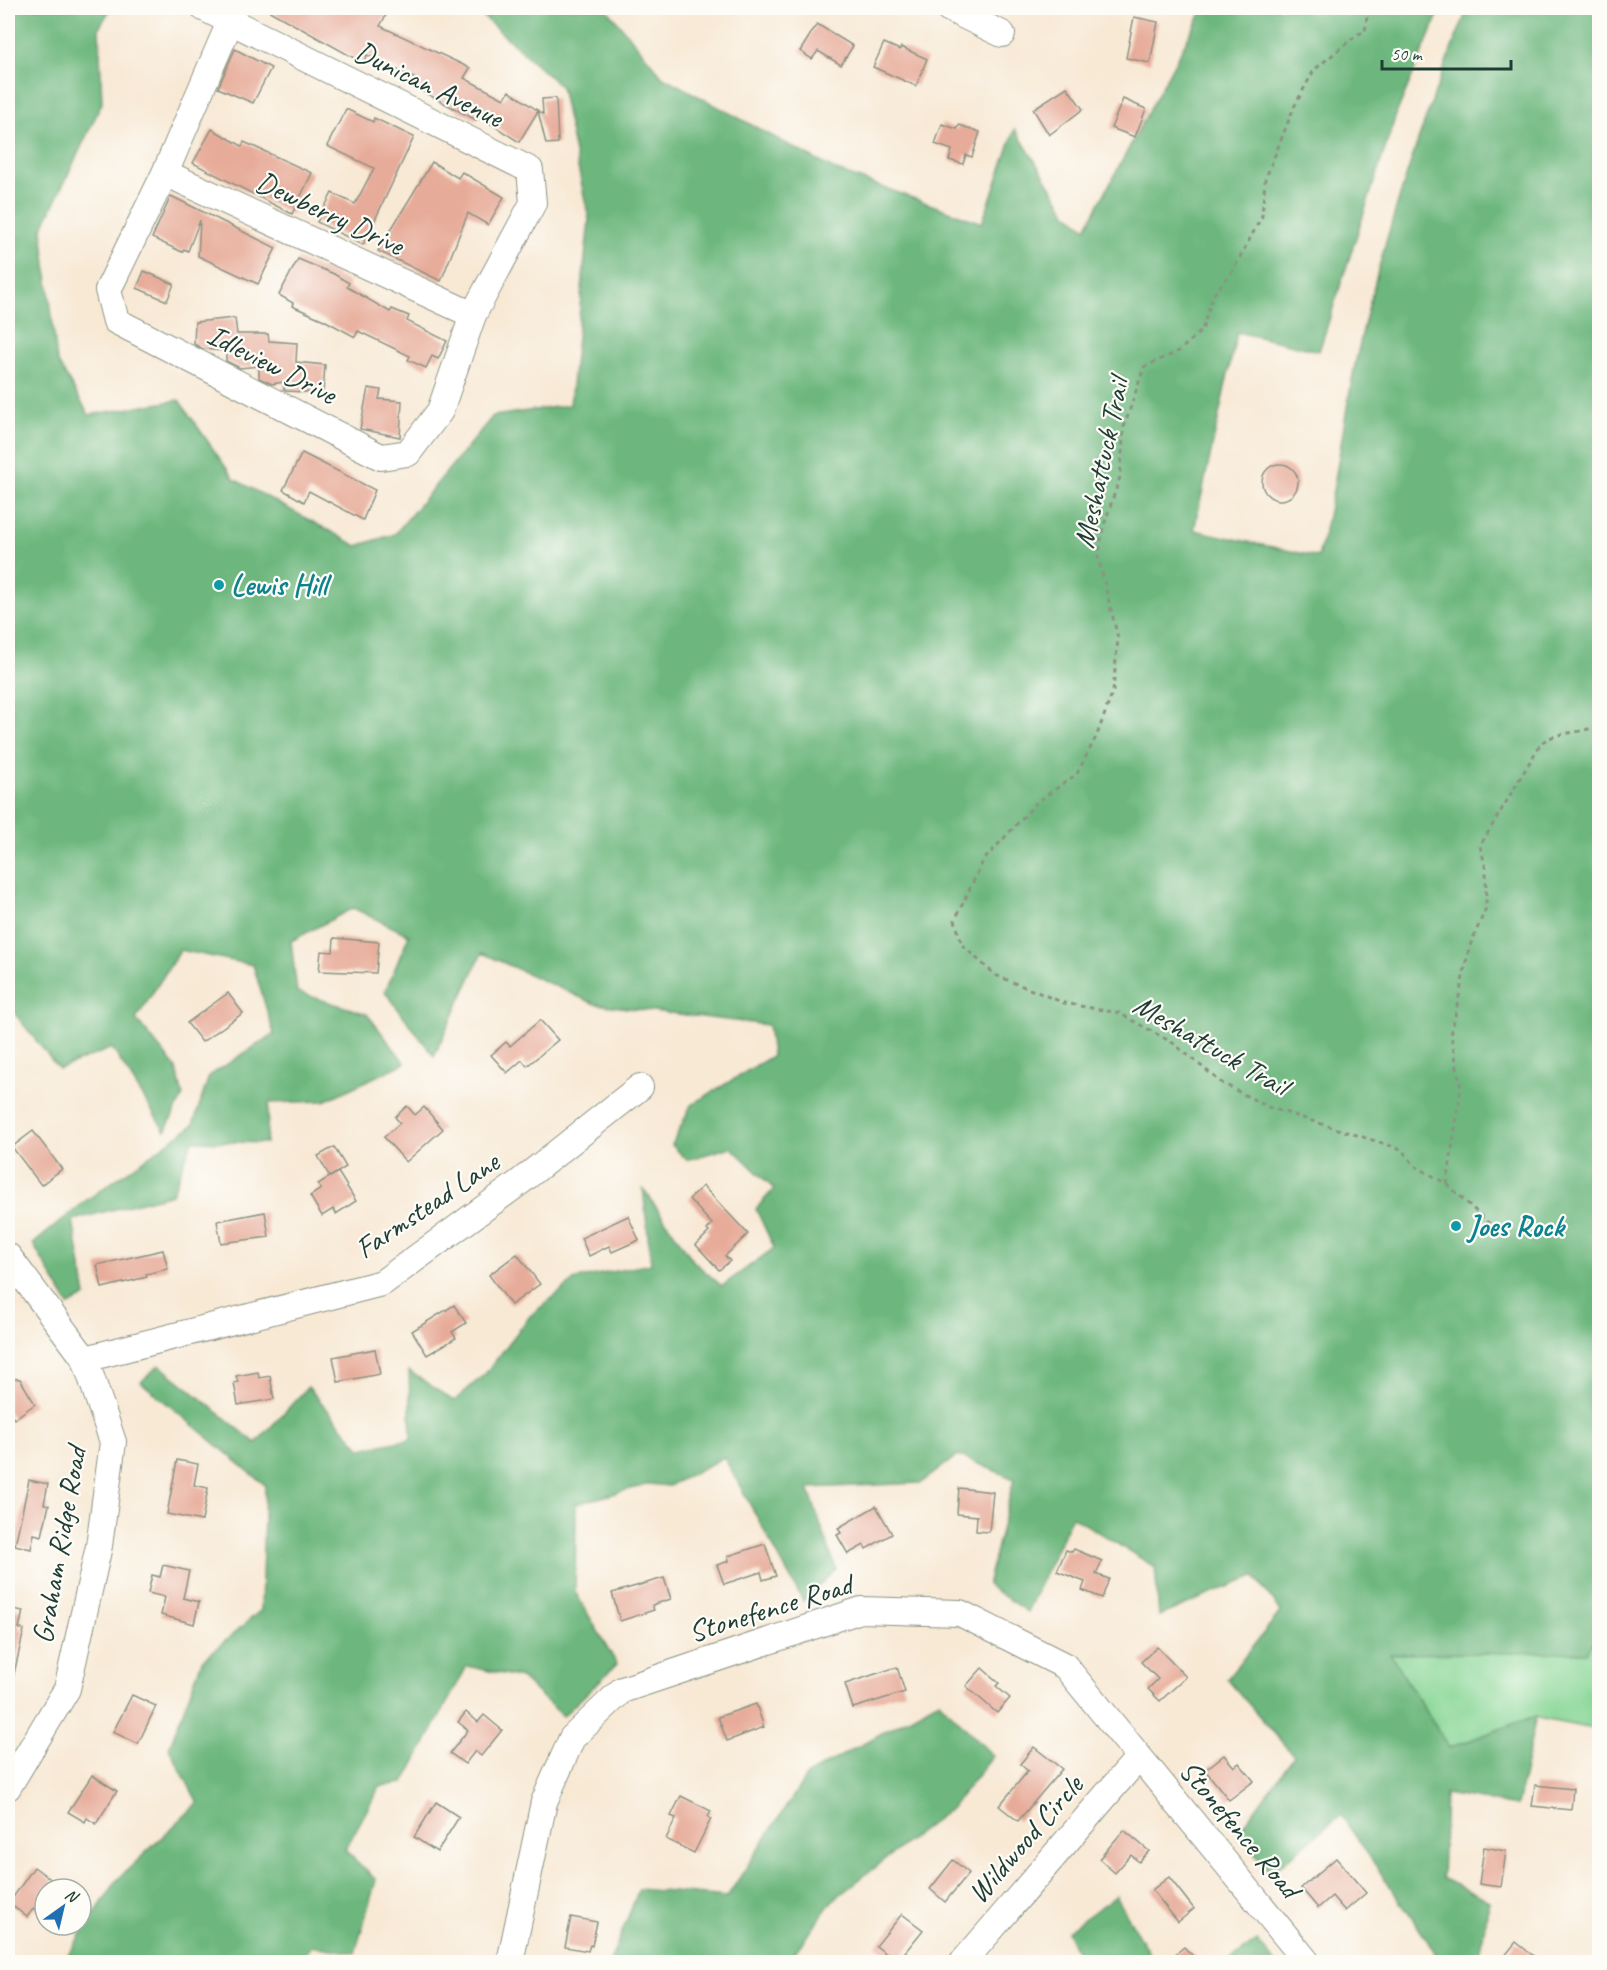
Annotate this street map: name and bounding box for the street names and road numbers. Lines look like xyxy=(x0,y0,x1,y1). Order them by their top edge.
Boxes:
street label: Dunican Avenue xyxy=(349,32,511,137)
street label: Dewberry Drive xyxy=(250,162,412,265)
street label: Idleview Drive xyxy=(201,315,345,414)
street label: Meshattuck Trail xyxy=(1064,370,1139,551)
street label: Meshattuck Trail xyxy=(1127,985,1300,1107)
street label: Farmstead Lane xyxy=(348,1142,508,1267)
street label: Graham Ridge Road xyxy=(23,1440,96,1646)
street label: Stonefence Road xyxy=(684,1564,860,1651)
street label: Stonefence Road xyxy=(1171,1752,1312,1909)
street label: Wildwood Circle xyxy=(959,1765,1092,1911)

